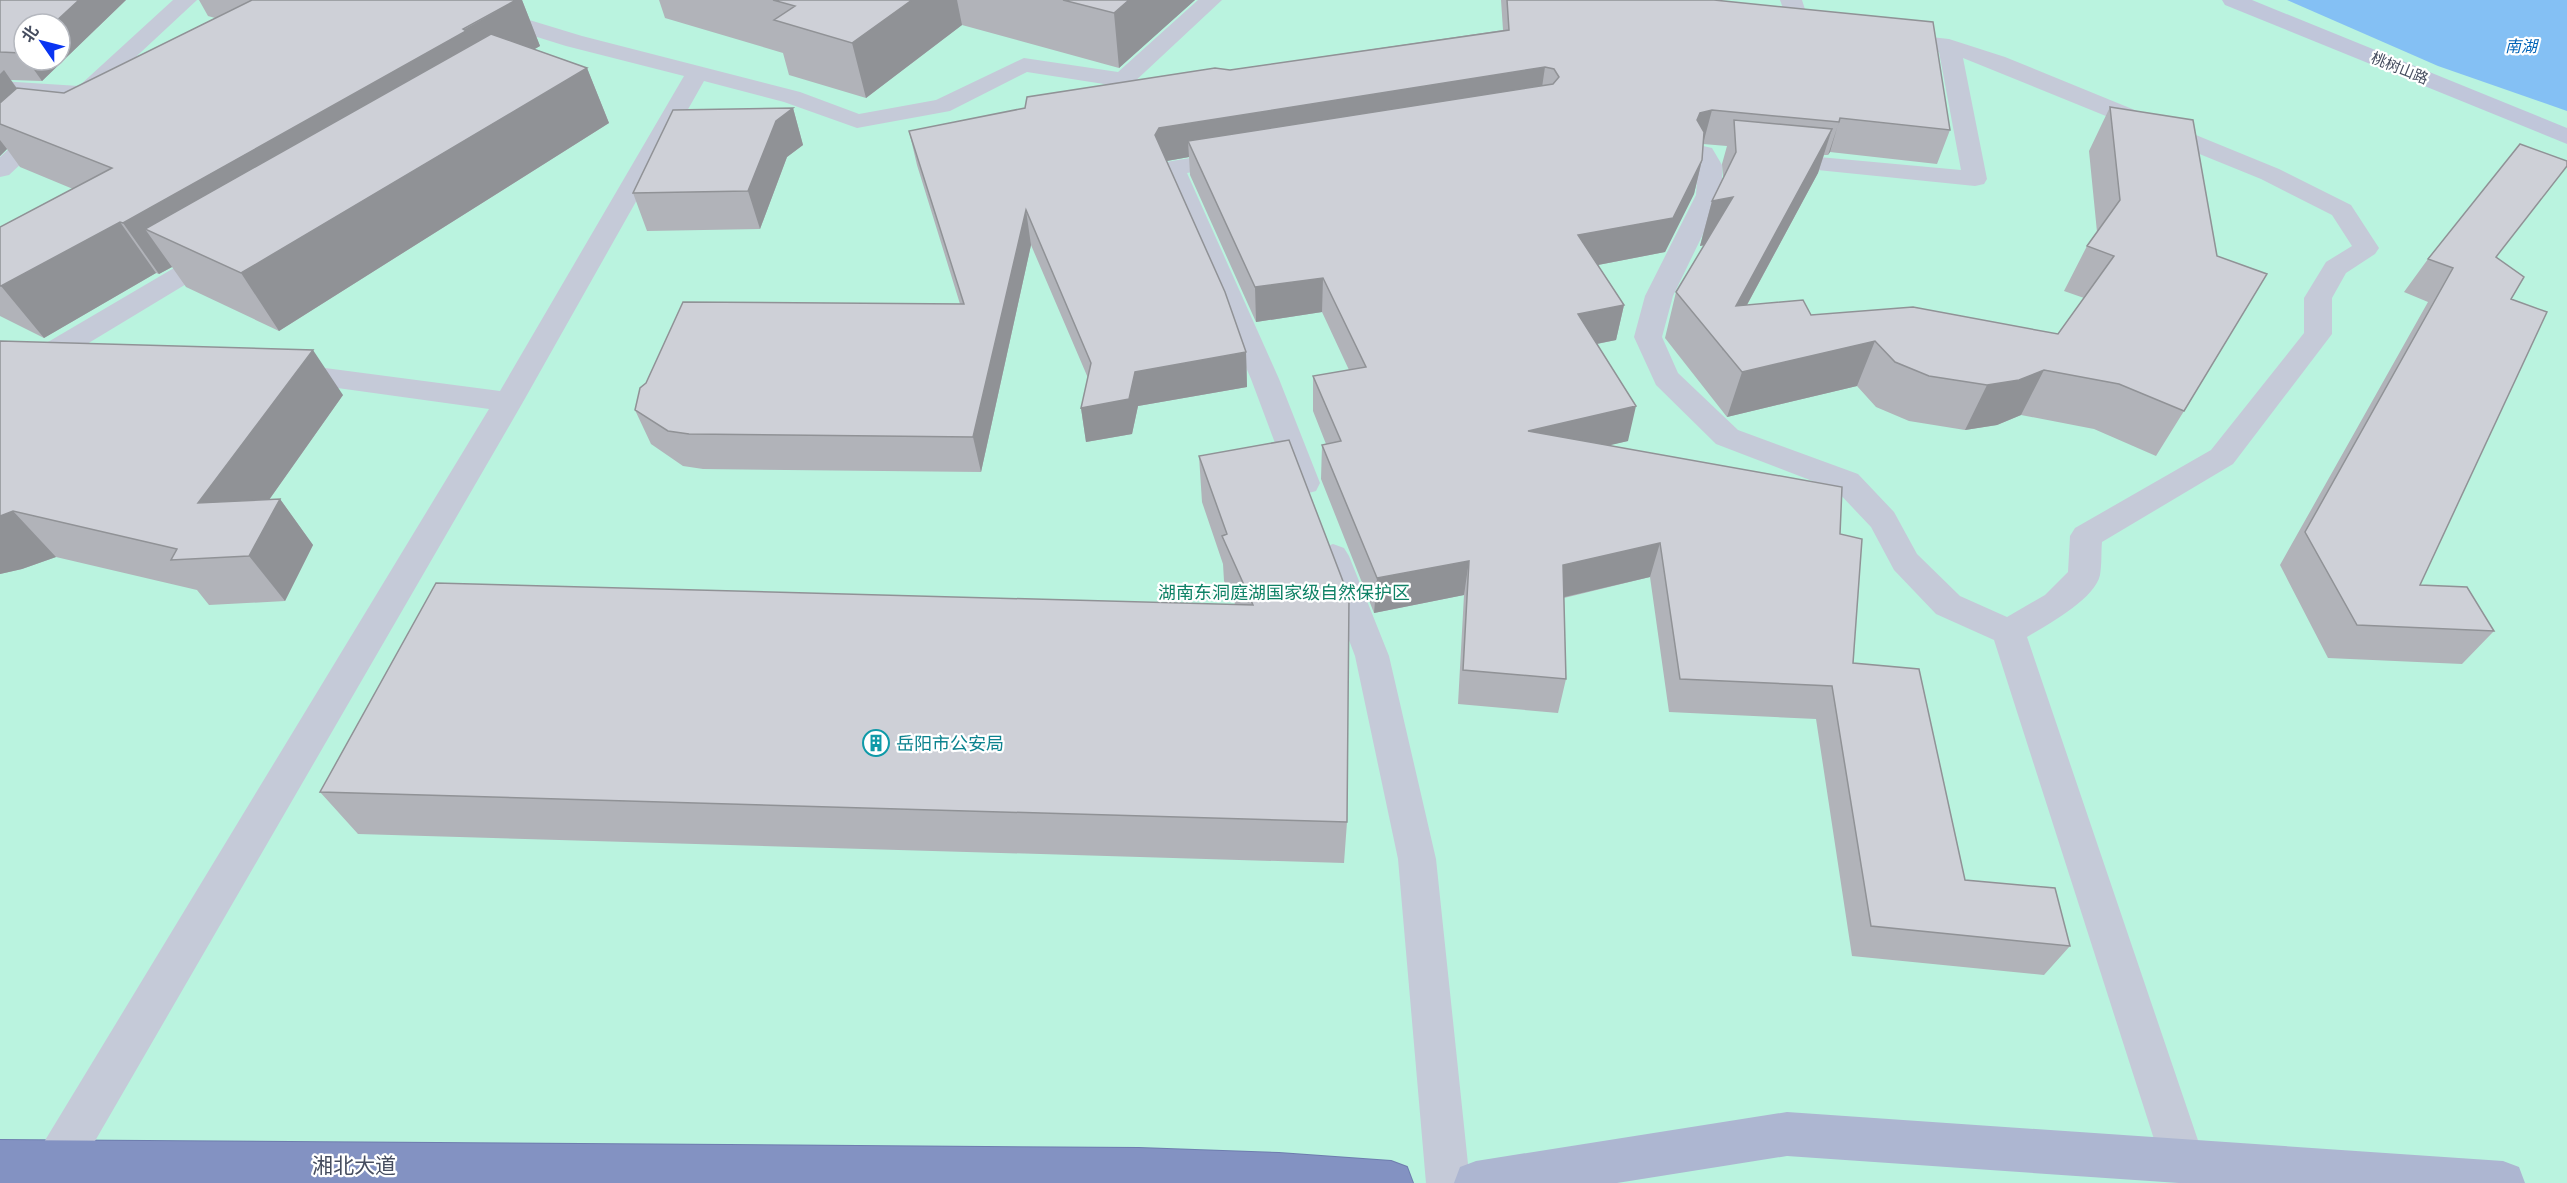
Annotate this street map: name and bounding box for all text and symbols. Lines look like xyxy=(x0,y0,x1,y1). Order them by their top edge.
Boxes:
north arrow xyxy=(12,12,72,72)
text: 北 xyxy=(16,21,44,47)
water label: 南湖 xyxy=(2505,35,2540,58)
street label: 桃树山路 xyxy=(2368,47,2432,89)
park label: 湖南东洞庭湖国家级自然保护区 xyxy=(1158,580,1410,605)
building icon: 岳阳市公安局 xyxy=(861,728,891,758)
place label: 岳阳市公安局 xyxy=(896,731,1004,756)
street label: 湘北大道 xyxy=(312,1151,396,1180)

